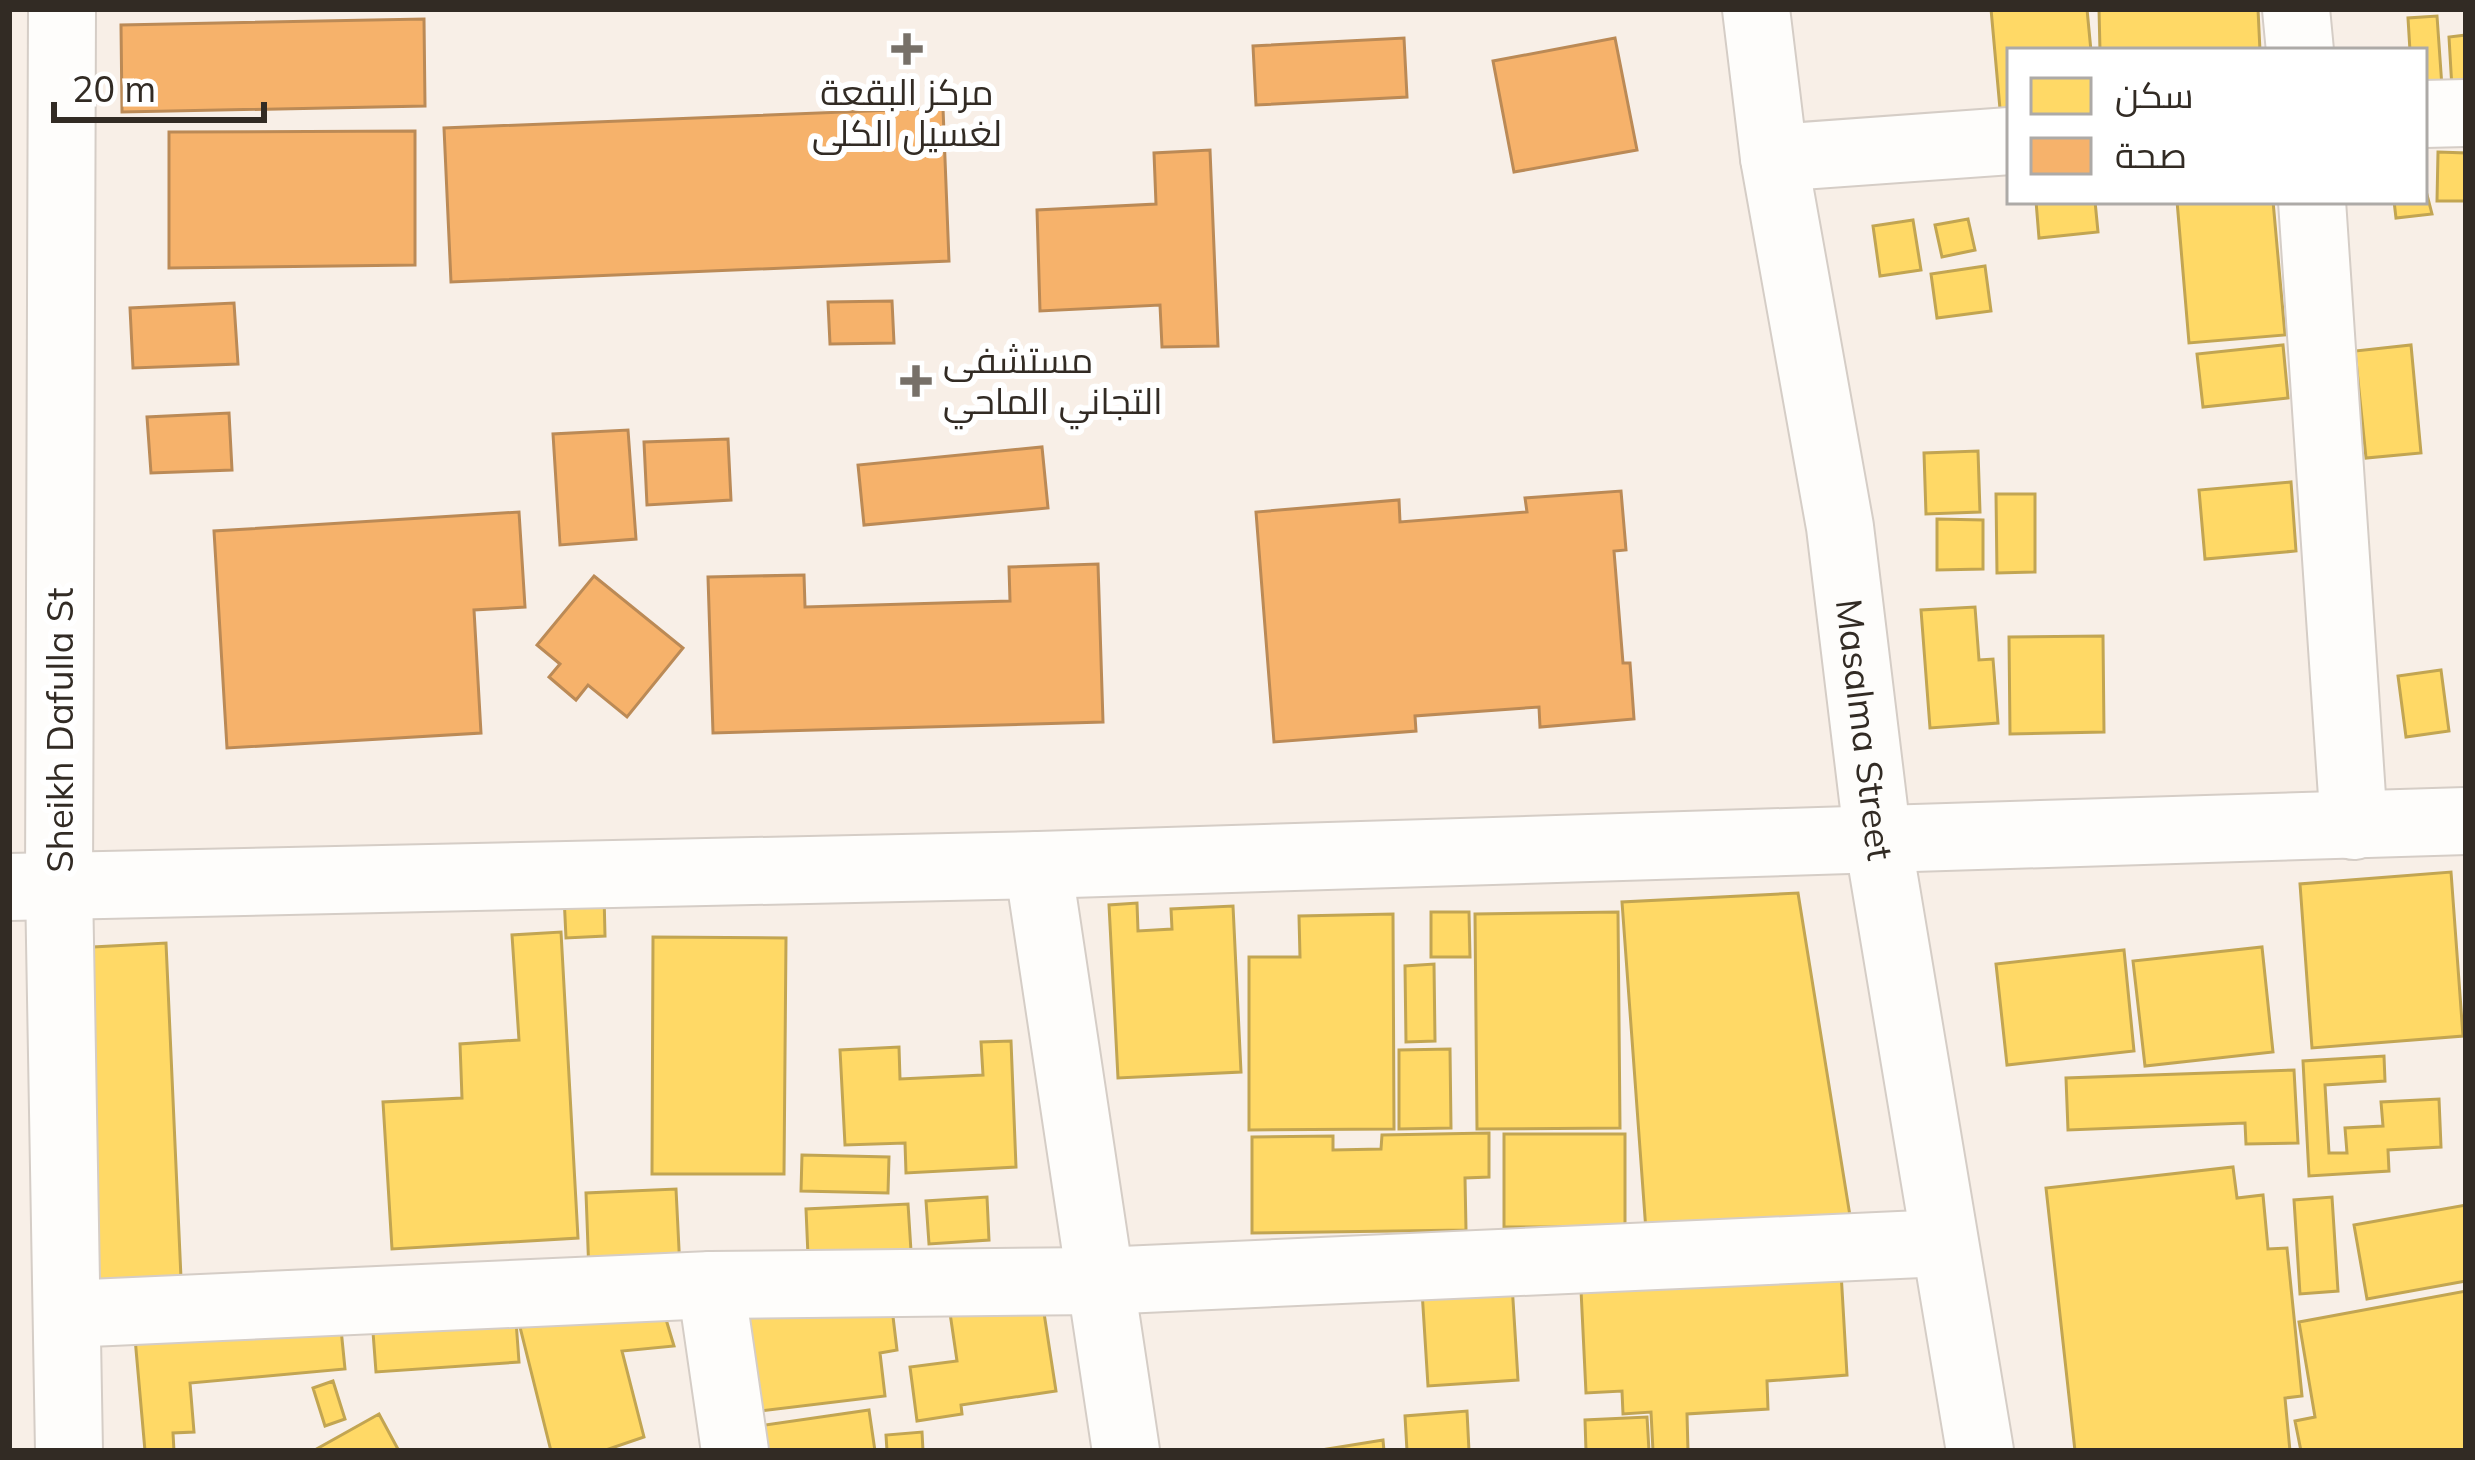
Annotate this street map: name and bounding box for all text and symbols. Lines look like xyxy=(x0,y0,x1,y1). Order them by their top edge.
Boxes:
marker: مركز البقعة لغسيل الكلى xyxy=(891,33,923,65)
scale bar xyxy=(54,48,264,122)
legend xyxy=(2007,48,2427,204)
text: 20 m xyxy=(72,66,156,111)
place label: مركز البقعة لغسيل الكلى xyxy=(812,69,1002,155)
text: سكن xyxy=(2115,72,2194,117)
text: صحة xyxy=(2115,132,2187,177)
place label: مستشفى التجاني الماحي xyxy=(943,337,1163,430)
marker: مستشفى التجاني الماحي xyxy=(900,365,932,397)
street label: Sheikh Dafulla St xyxy=(37,587,82,873)
street label: Masalma Street xyxy=(1827,596,1904,864)

